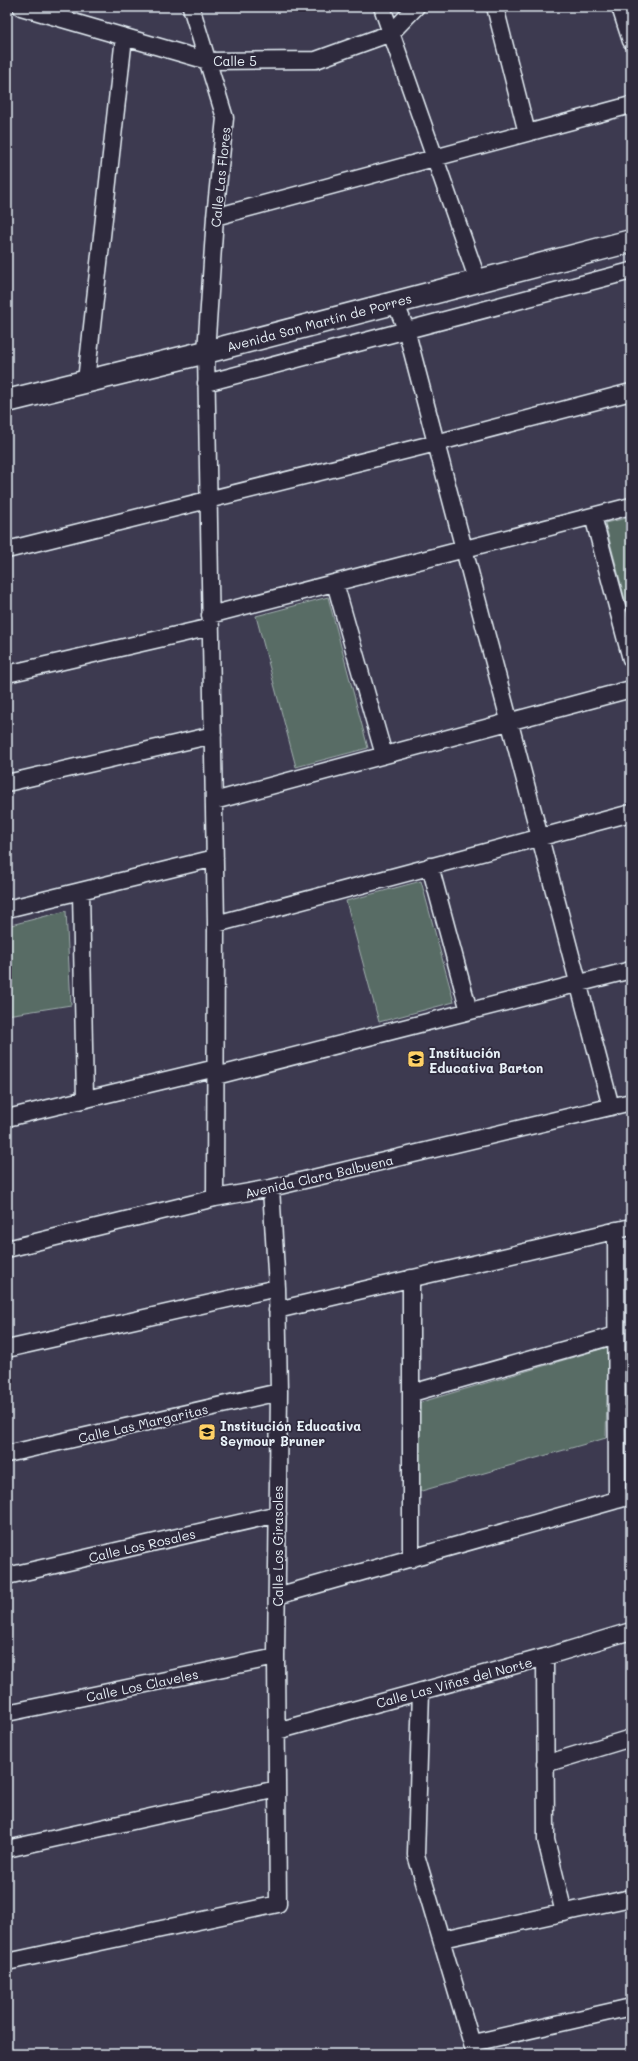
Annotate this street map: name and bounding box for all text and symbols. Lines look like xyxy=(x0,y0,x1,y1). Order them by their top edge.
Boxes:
street label: Calle 5 xyxy=(213,52,257,69)
street label: Calle Las Flores xyxy=(206,126,234,228)
street label: Avenida San Martín de Porres xyxy=(225,289,413,355)
place label: Institución Educativa Barton xyxy=(429,1044,543,1076)
school or university icon: Institución Educativa Barton xyxy=(406,1049,426,1069)
street label: Avenida Clara Balbuena xyxy=(243,1151,395,1201)
street label: Calle Las Margaritas xyxy=(76,1400,210,1446)
place label: Institución Educativa Seymour Bruner xyxy=(220,1417,361,1450)
school or university icon: Institución Educativa Seymour Bruner xyxy=(197,1422,217,1442)
street label: Calle Los Girasoles xyxy=(269,1485,286,1607)
street label: Calle Los Rosales xyxy=(87,1524,197,1566)
street label: Calle Las Viñas del Norte xyxy=(374,1653,534,1711)
street label: Calle Los Claveles xyxy=(84,1665,200,1705)

